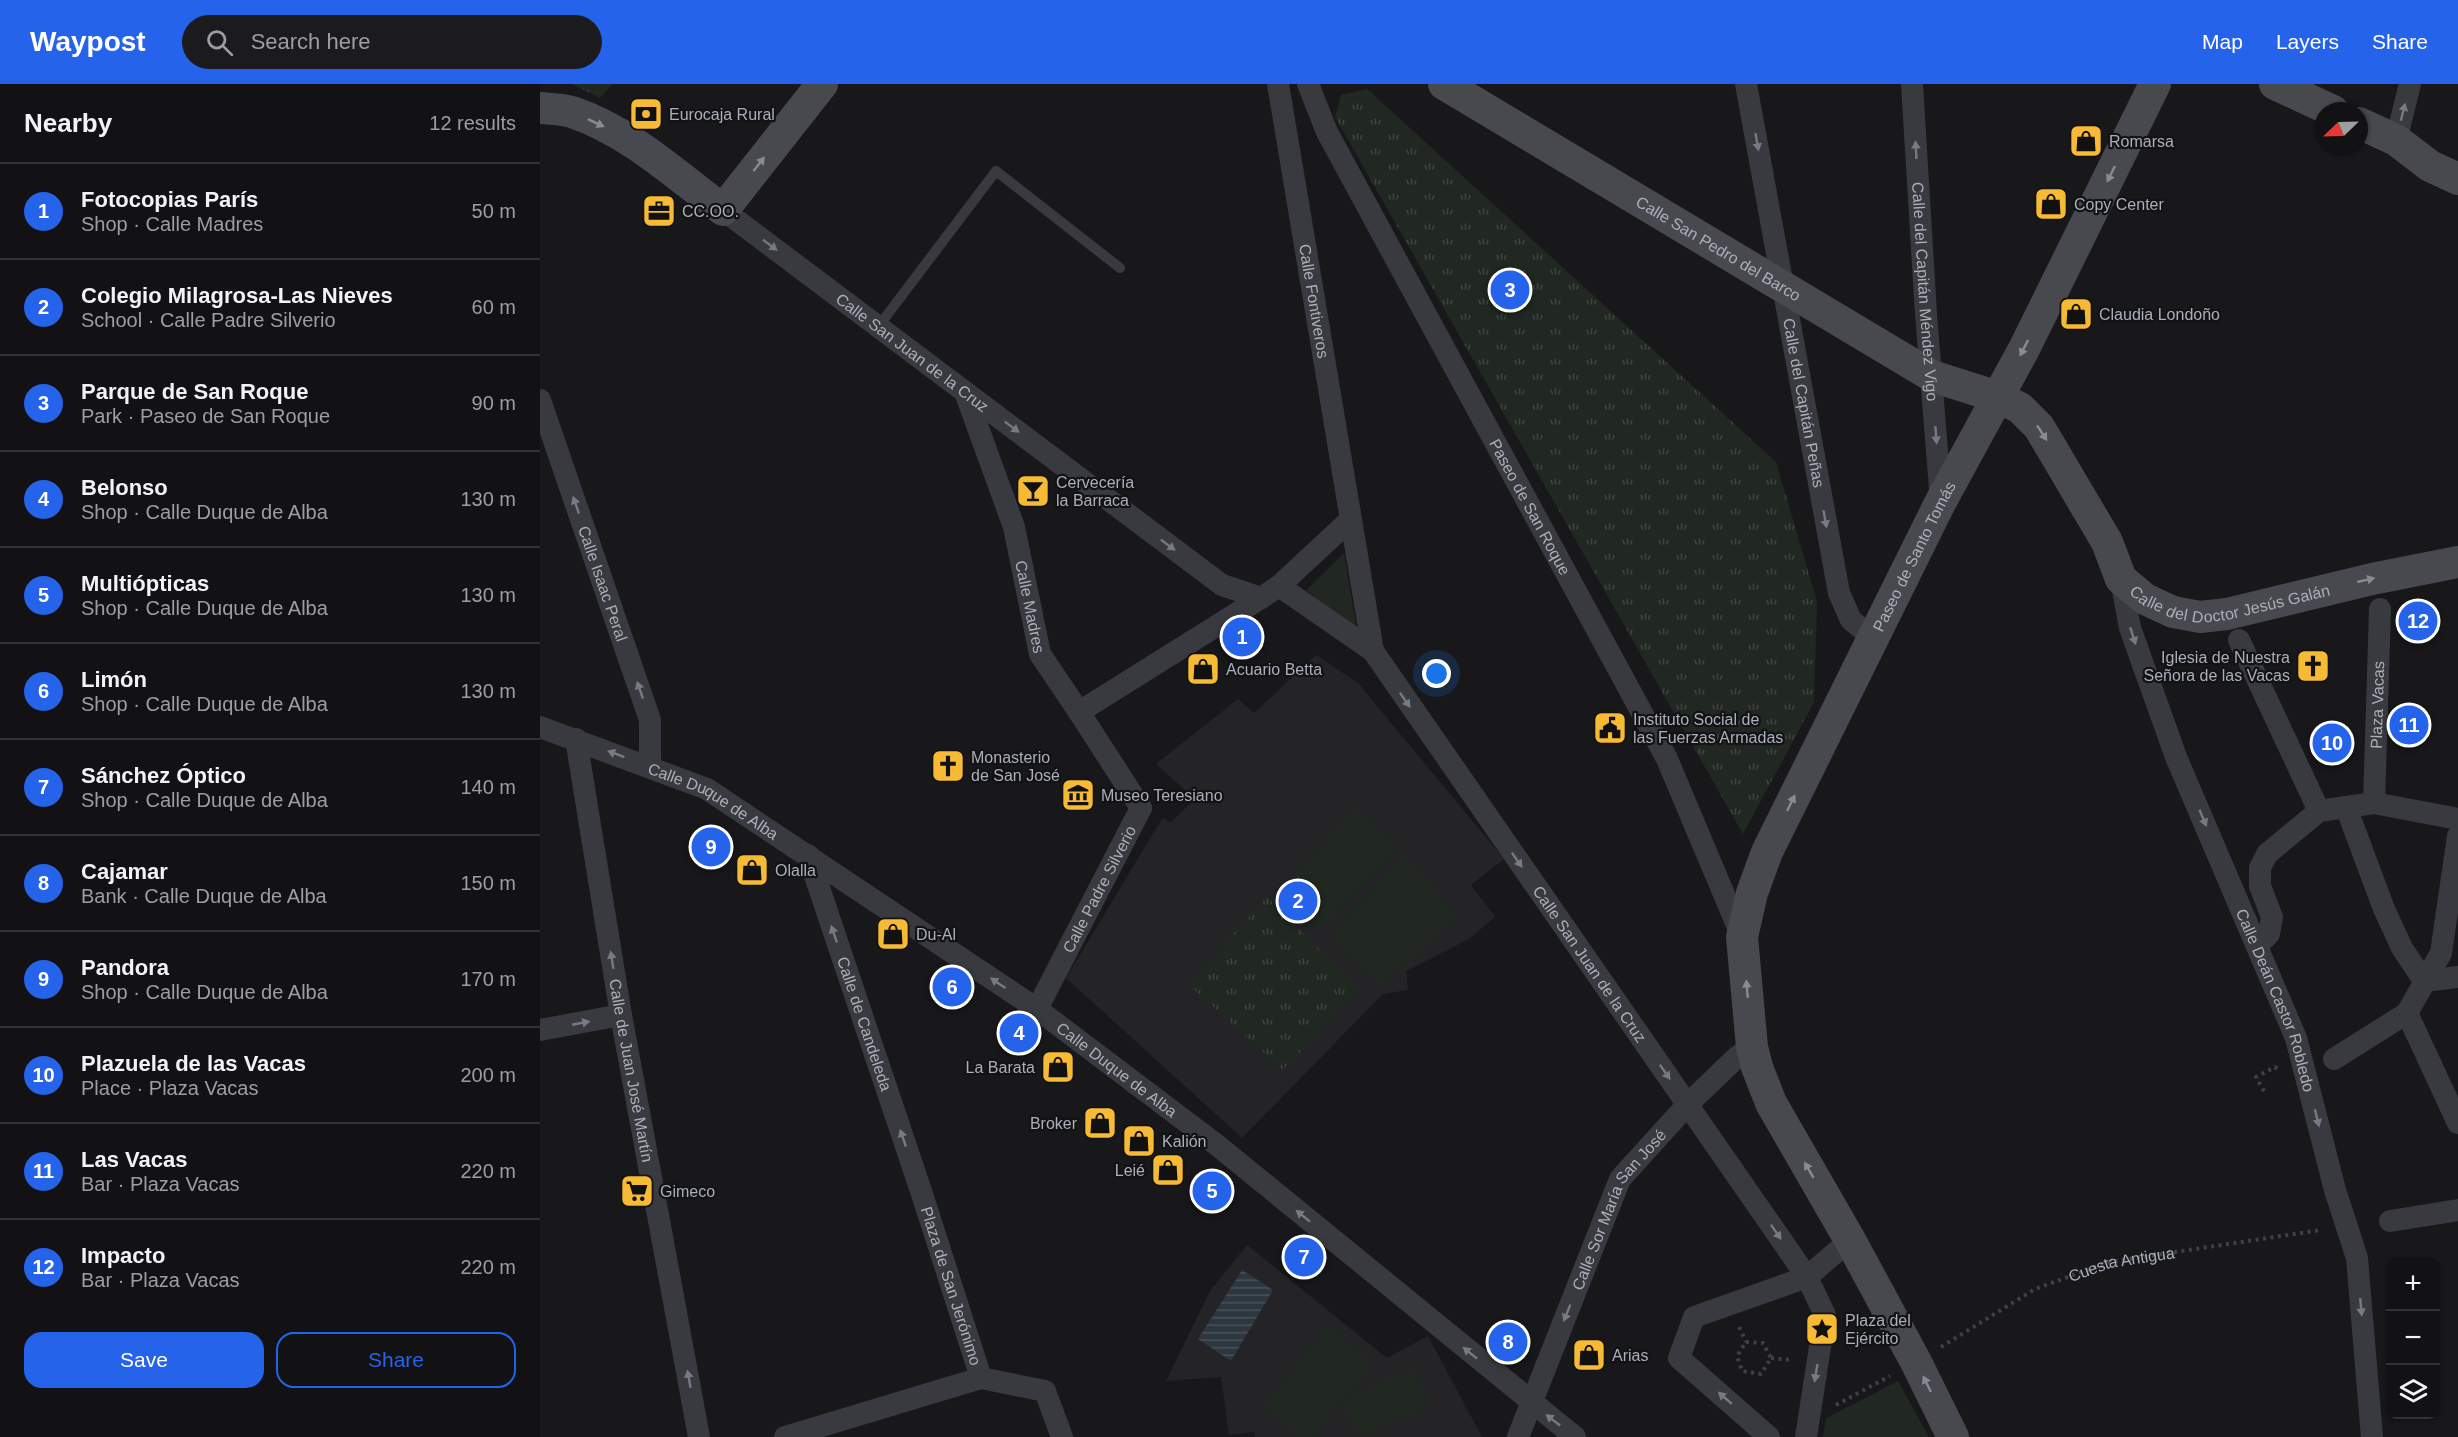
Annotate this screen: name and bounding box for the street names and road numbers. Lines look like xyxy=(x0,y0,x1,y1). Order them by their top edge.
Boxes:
street label: Calle del Capitán Méndez Vigo xyxy=(1909,181,1941,402)
street label: Calle San Pedro del Barco xyxy=(1633,193,1804,304)
street label: Calle Fontiveros xyxy=(1296,243,1332,359)
street label: Calle San Juan de la Cruz xyxy=(833,290,992,415)
street label: Calle del Capitán Peñas xyxy=(1780,317,1828,489)
street label: Paseo de San Roque xyxy=(1486,436,1574,578)
street label: Paseo de Santo Tomás xyxy=(1869,479,1958,634)
street label: Calle Isaac Peral xyxy=(575,523,631,643)
street label: Calle Madres xyxy=(1013,559,1048,655)
street label: Calle del Doctor Jesús Galán xyxy=(2128,574,2336,596)
street label: Plaza Vacas xyxy=(2367,661,2387,749)
street label: Calle Duque de Alba xyxy=(646,759,782,843)
street label: Calle Padre Silverio xyxy=(1059,823,1139,955)
street label: Calle San Juan de la Cruz xyxy=(1530,883,1650,1045)
street label: Calle Deán Castor Robledo xyxy=(2233,906,2318,1094)
street label: Calle de Candeleda xyxy=(834,954,895,1093)
street label: Calle de Juan José Martín xyxy=(607,977,657,1163)
street label: Calle Duque de Alba xyxy=(1054,1019,1180,1120)
street label: Calle Sor María San José xyxy=(1568,1126,1669,1292)
street label: Plaza de San Jerónimo xyxy=(918,1204,985,1367)
street label: Cuesta Antigua xyxy=(2066,1244,2176,1285)

